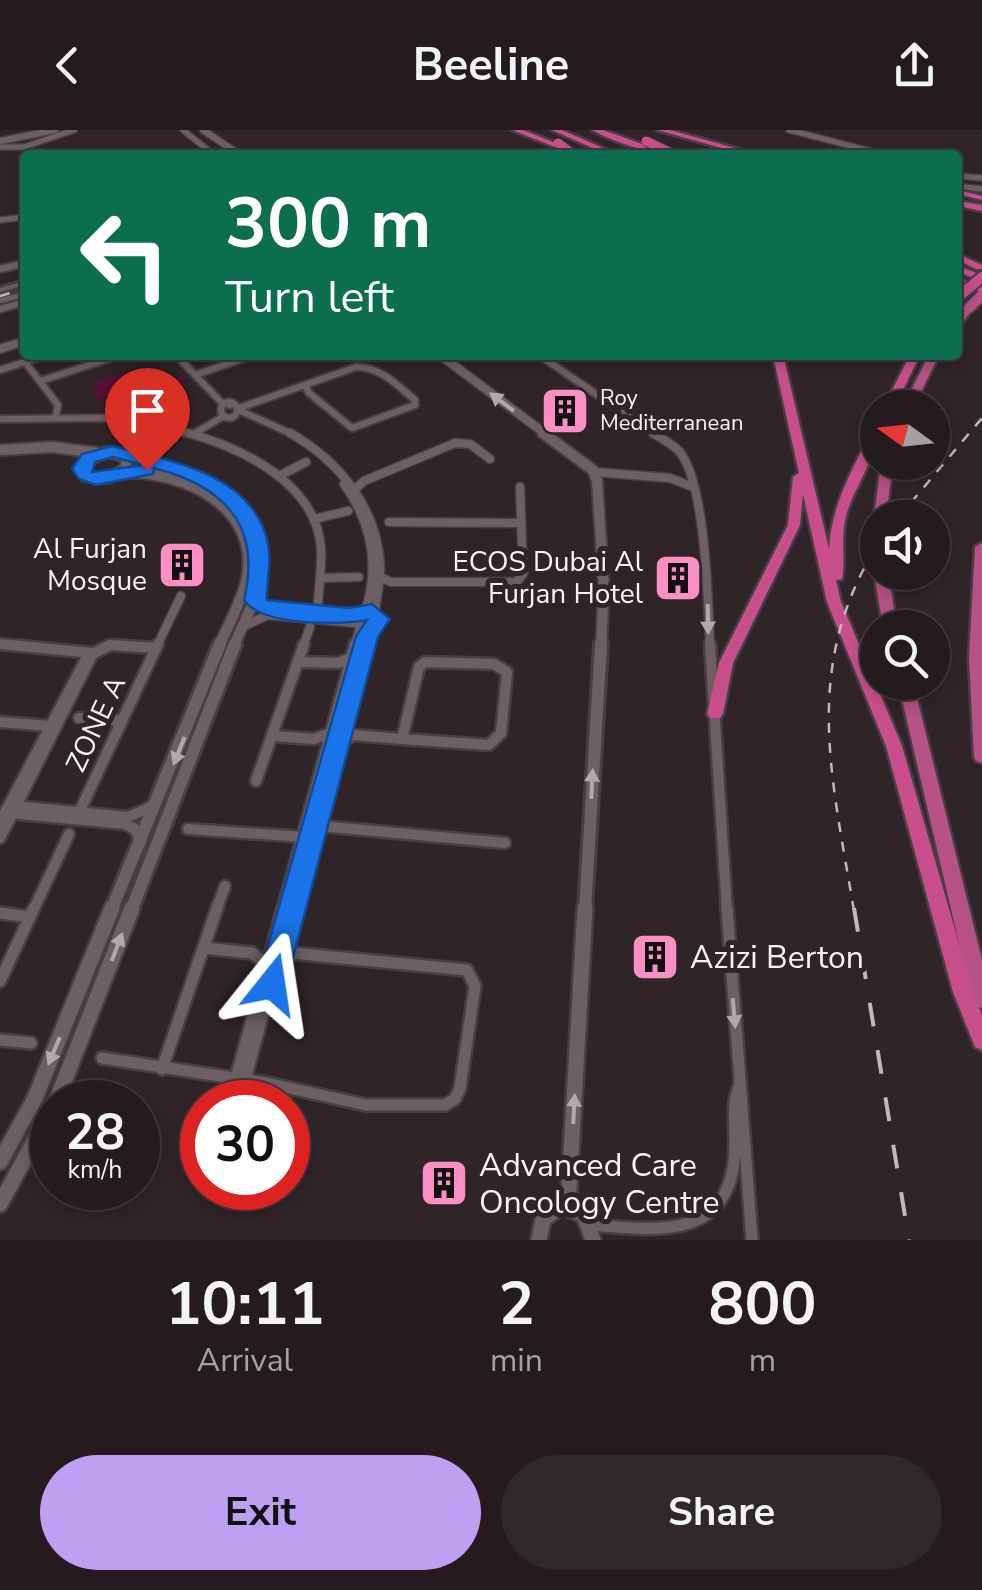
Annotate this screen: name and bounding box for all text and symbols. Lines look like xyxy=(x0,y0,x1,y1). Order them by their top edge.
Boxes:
text: Beeline xyxy=(413,35,569,96)
icon: back xyxy=(40,38,95,93)
icon: share xyxy=(887,38,942,93)
text: 300 m xyxy=(225,176,431,272)
icon: left xyxy=(60,190,190,320)
text: Turn left xyxy=(225,267,394,328)
pin xyxy=(105,368,190,471)
icon: arrive xyxy=(120,383,175,438)
place label: Roy Mediterranean xyxy=(600,383,743,438)
building icon: Roy Mediterranean xyxy=(539,385,591,437)
north arrow xyxy=(860,390,950,480)
map controls xyxy=(860,390,950,700)
one-way arrow xyxy=(489,392,515,412)
button: sound xyxy=(860,500,950,590)
place label: Al Furjan Mosque xyxy=(33,530,147,600)
building icon: Al Furjan Mosque xyxy=(156,539,208,591)
place label: ECOS Dubai Al Furjan Hotel xyxy=(453,543,644,613)
building icon: ECOS Dubai Al Furjan Hotel xyxy=(652,552,704,604)
one-way arrow xyxy=(701,604,717,636)
button: search xyxy=(860,610,950,700)
street label: ZONE A xyxy=(57,670,135,778)
one-way arrow xyxy=(170,736,186,766)
one-way arrow xyxy=(584,768,600,800)
one-way arrow xyxy=(110,931,125,961)
building icon: Azizi Berton xyxy=(629,931,681,983)
position arrow xyxy=(220,932,324,1036)
place label: Azizi Berton xyxy=(690,936,864,979)
one-way arrow xyxy=(727,998,743,1030)
one-way arrow xyxy=(46,1036,62,1066)
speed limit sign: 30 xyxy=(180,1080,310,1210)
one-way arrow xyxy=(566,1093,582,1124)
text: 28 xyxy=(65,1098,125,1167)
place label: Advanced Care Oncology Centre xyxy=(479,1144,720,1224)
text: km/h xyxy=(67,1153,123,1187)
building icon: Advanced Care Oncology Centre xyxy=(418,1157,470,1209)
text: 10:11 xyxy=(166,1263,324,1345)
text: 2 xyxy=(498,1263,534,1345)
text: 800 xyxy=(708,1263,816,1345)
text: Arrival xyxy=(197,1339,293,1382)
text: min xyxy=(490,1339,543,1382)
text: m xyxy=(749,1339,776,1382)
button: Exit xyxy=(40,1455,481,1570)
button: Share xyxy=(501,1455,942,1570)

